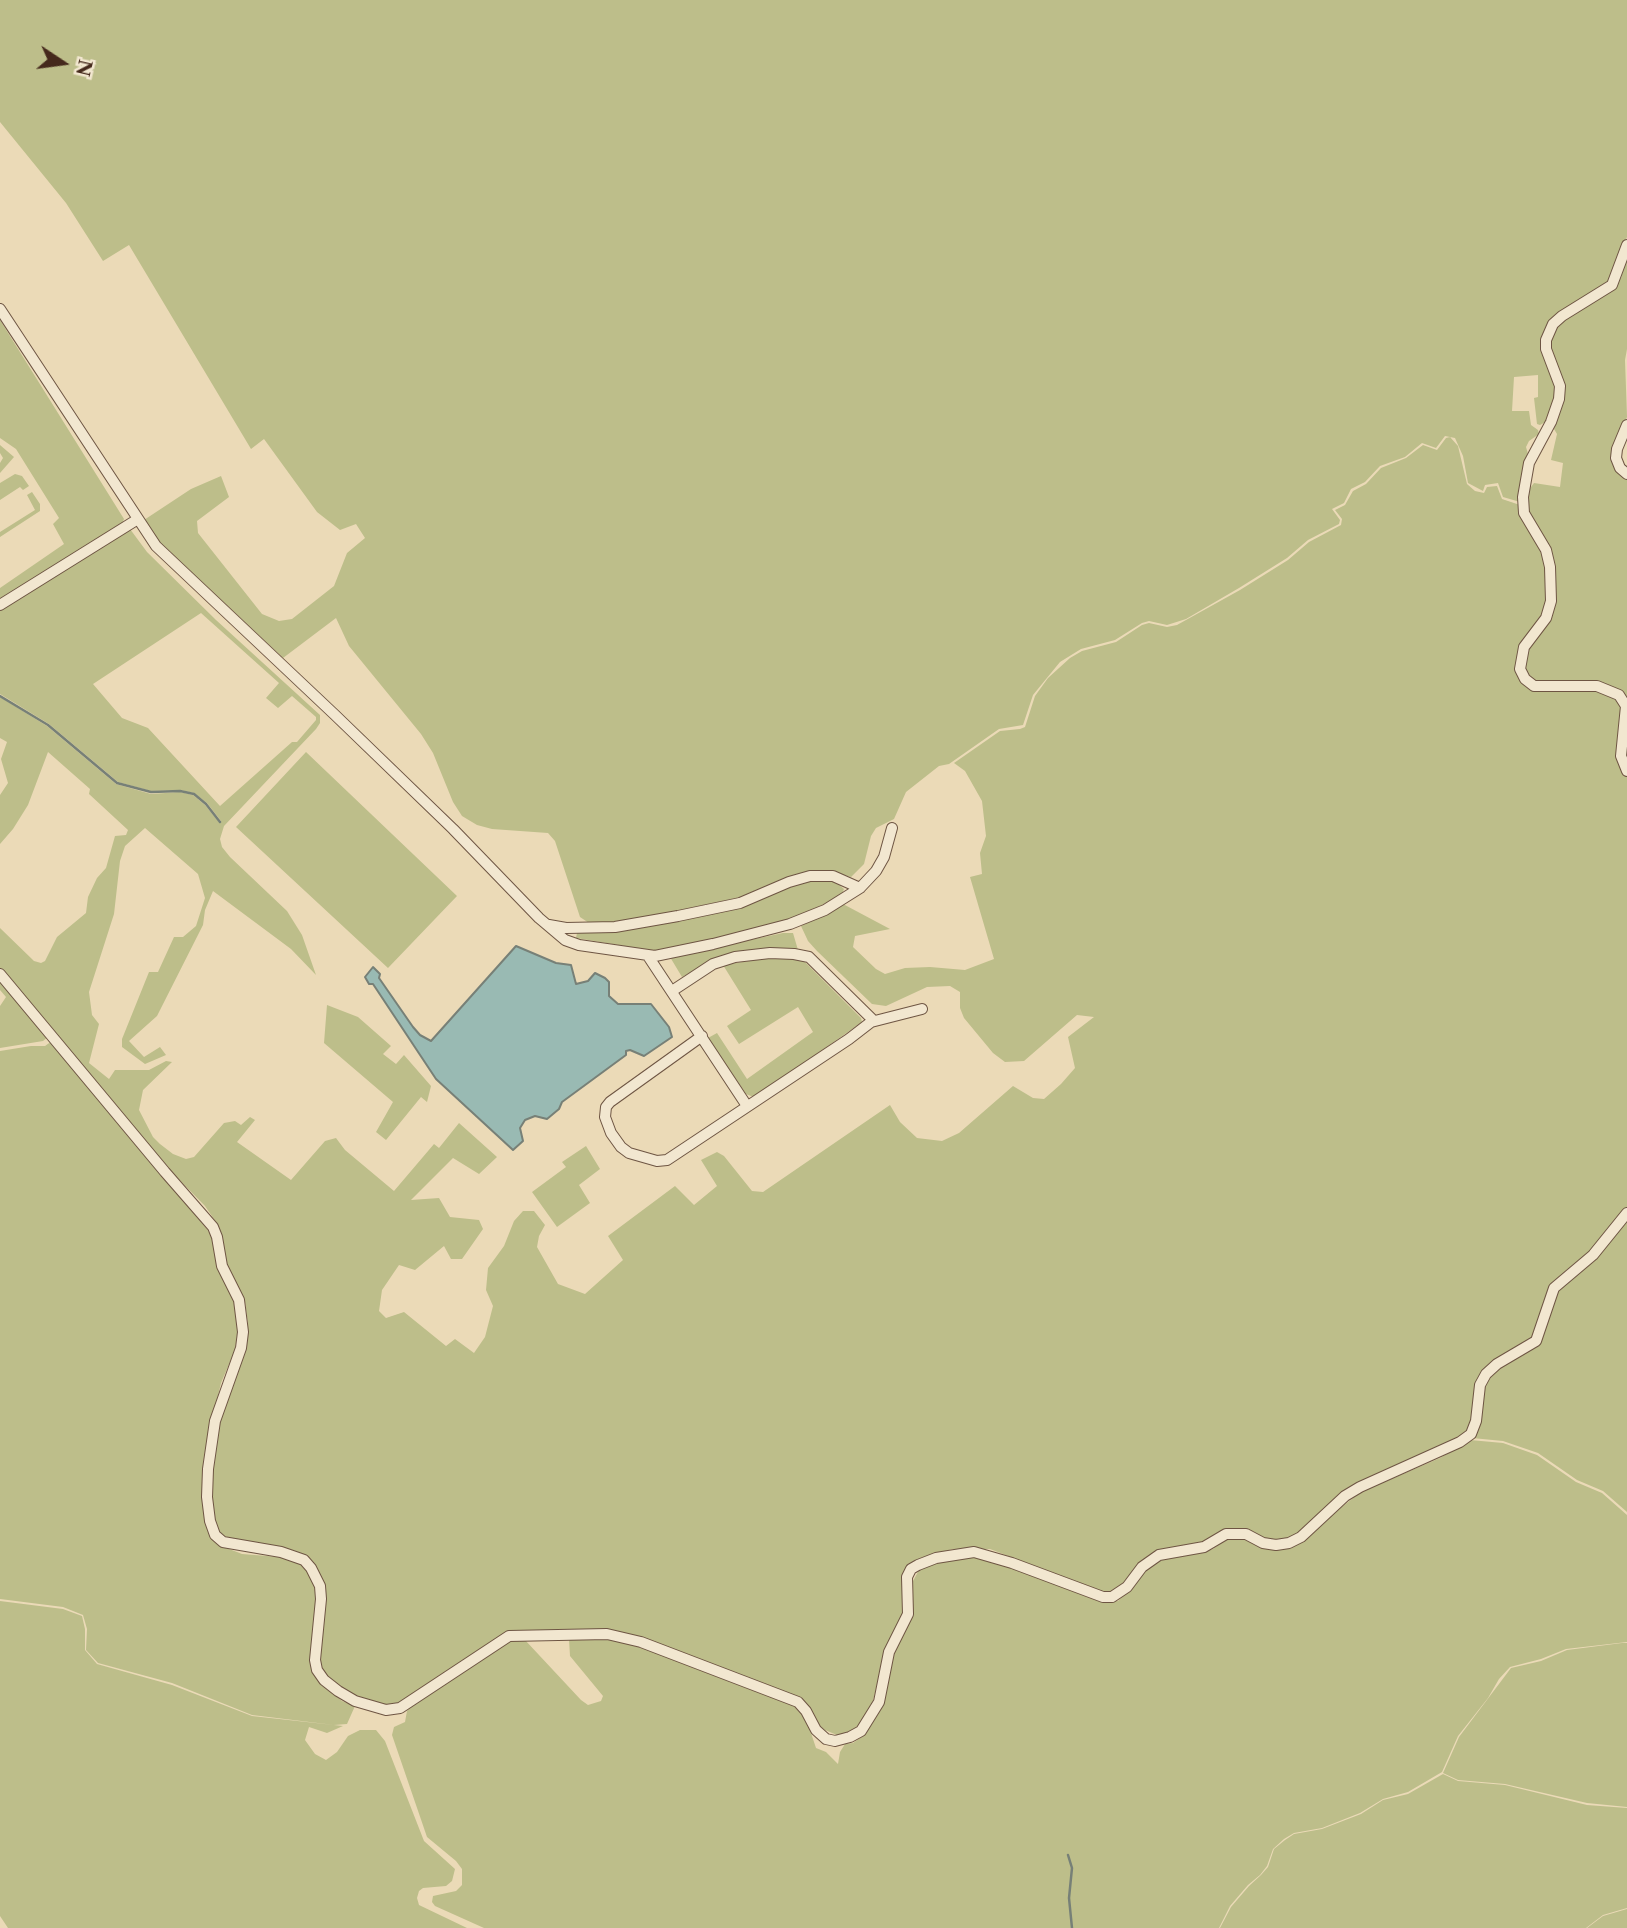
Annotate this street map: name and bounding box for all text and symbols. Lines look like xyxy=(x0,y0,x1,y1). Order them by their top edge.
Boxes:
north arrow xyxy=(28,28,98,98)
text: N xyxy=(71,57,97,78)

